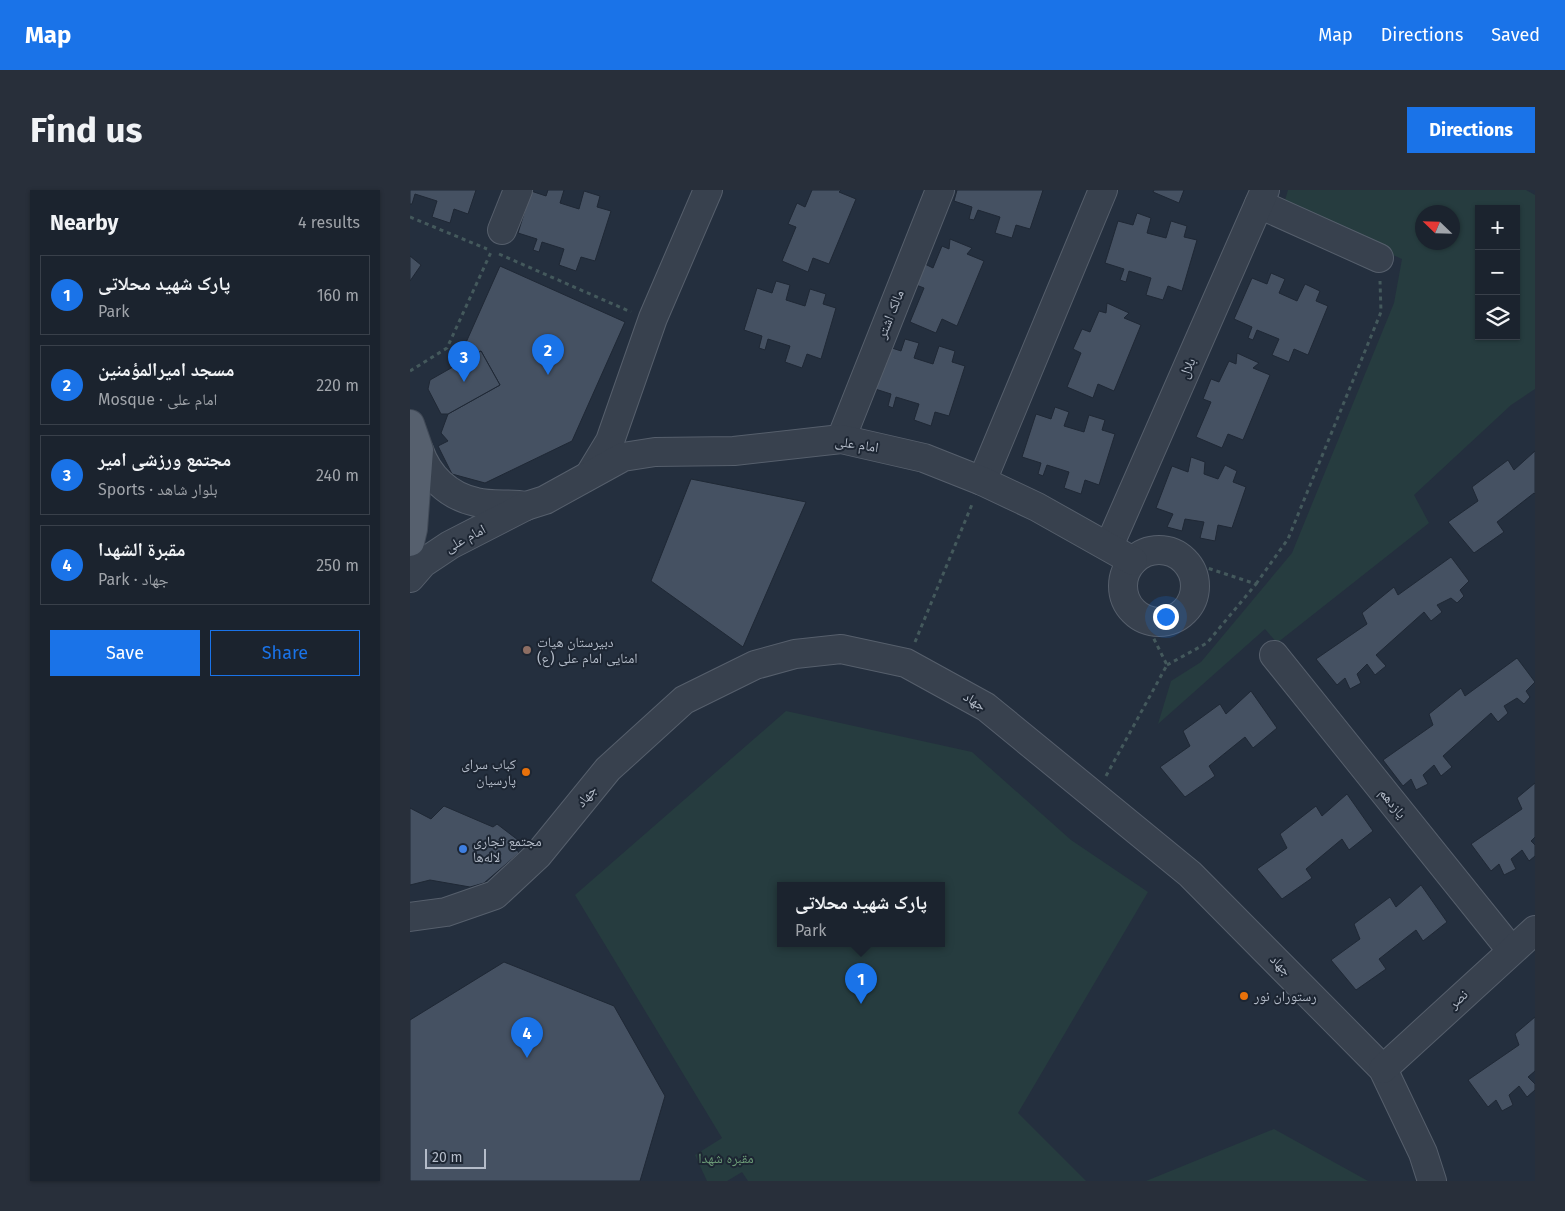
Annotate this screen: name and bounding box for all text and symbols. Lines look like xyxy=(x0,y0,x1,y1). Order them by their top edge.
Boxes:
text: Map xyxy=(25,21,71,49)
text: Map xyxy=(1318,24,1353,46)
text: Directions xyxy=(1381,24,1463,46)
text: Saved xyxy=(1491,24,1540,46)
button: Directions xyxy=(1407,107,1535,153)
text: Find us xyxy=(30,109,142,151)
north arrow xyxy=(1415,205,1460,250)
map controls xyxy=(1475,205,1520,340)
button: + xyxy=(1475,205,1520,250)
text: Nearby xyxy=(50,210,118,236)
text: 4 results xyxy=(298,213,360,232)
button: − xyxy=(1475,250,1520,295)
text: پارک شهید محلاتی xyxy=(98,272,230,295)
text: 1 xyxy=(63,286,71,305)
text: 160 m xyxy=(317,286,359,305)
street label: مالک اشتر xyxy=(873,287,908,342)
button: layers xyxy=(1475,295,1520,340)
text: Park xyxy=(98,302,130,321)
pin: 2 xyxy=(532,334,564,375)
pin: 3 xyxy=(448,341,480,382)
street label: بلال xyxy=(1175,355,1199,381)
text: مسجد امیرالمؤمنین xyxy=(98,358,235,381)
text: 2 xyxy=(63,376,71,395)
text: 220 m xyxy=(316,376,359,395)
text: Mosque · امام علی xyxy=(98,390,217,409)
street label: امام علی xyxy=(834,433,880,457)
text: مجتمع ورزشی امیر xyxy=(98,448,231,471)
text: 3 xyxy=(63,466,71,485)
text: 240 m xyxy=(316,466,359,485)
text: Sports · بلوار شاهد xyxy=(98,480,218,499)
street label: امام علی xyxy=(442,521,489,557)
text: مقبرة الشهدا xyxy=(98,538,185,561)
text: 4 xyxy=(62,556,72,575)
text: 250 m xyxy=(316,556,359,575)
text: Park · جهاد xyxy=(98,570,169,589)
your location xyxy=(1153,604,1179,630)
button: Save xyxy=(50,630,200,676)
button: Share xyxy=(210,630,360,676)
place label: دبیرستان هیات امنایی امام علی (ع) xyxy=(537,634,638,668)
marker: دبیرستان هیات امنایی امام علی (ع) xyxy=(521,644,533,656)
street label: جهاد xyxy=(960,688,989,715)
place label: کباب سرای پارسیان xyxy=(461,756,516,789)
marker: کباب سرای پارسیان xyxy=(520,766,532,778)
street label: جهاد xyxy=(572,782,600,811)
street label: یازدهم xyxy=(1375,785,1410,823)
place label: مجتمع تجاری لاله‌ها xyxy=(473,833,542,866)
marker: مجتمع تجاری لاله‌ها xyxy=(457,843,469,855)
popup xyxy=(777,882,945,947)
text: پارک شهید محلاتی xyxy=(795,891,927,914)
text: Park xyxy=(795,921,826,940)
street label: جهاد xyxy=(1266,951,1295,980)
pin: 1 xyxy=(845,963,877,1004)
street label: نصر xyxy=(1444,986,1472,1013)
place label: رستوران نور xyxy=(1253,988,1317,1005)
marker: رستوران نور xyxy=(1238,990,1250,1002)
pin: 4 xyxy=(511,1017,543,1058)
scale bar xyxy=(425,1146,486,1169)
text: 20 m xyxy=(432,1149,462,1166)
park label: مقبره شهدا xyxy=(698,1150,754,1167)

